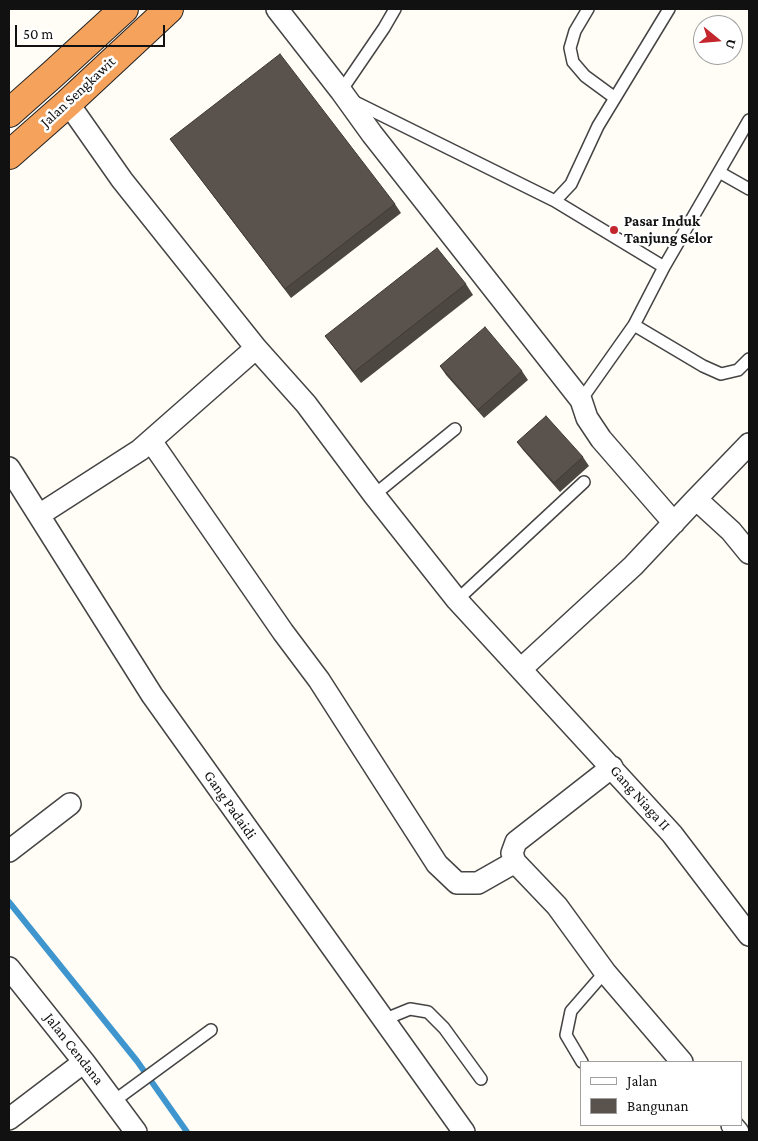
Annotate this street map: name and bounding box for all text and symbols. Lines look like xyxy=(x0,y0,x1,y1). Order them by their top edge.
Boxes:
scale bar xyxy=(18,15,168,47)
north arrow xyxy=(693,15,743,65)
text: 50 m xyxy=(23,26,53,42)
text: U xyxy=(722,37,740,51)
street label: Jalan Sengkawit xyxy=(37,53,119,131)
place label: Pasar Induk Tanjung Selor xyxy=(624,212,713,247)
marker: Pasar Induk Tanjung Selor xyxy=(608,224,620,236)
street label: Gang Niaga II xyxy=(606,762,674,834)
street label: Gang Padaidi xyxy=(200,767,260,843)
street label: Jalan Cendana xyxy=(40,1009,108,1089)
legend xyxy=(580,1061,743,1126)
text: Jalan xyxy=(627,1073,657,1089)
text: Bangunan xyxy=(627,1098,688,1114)

